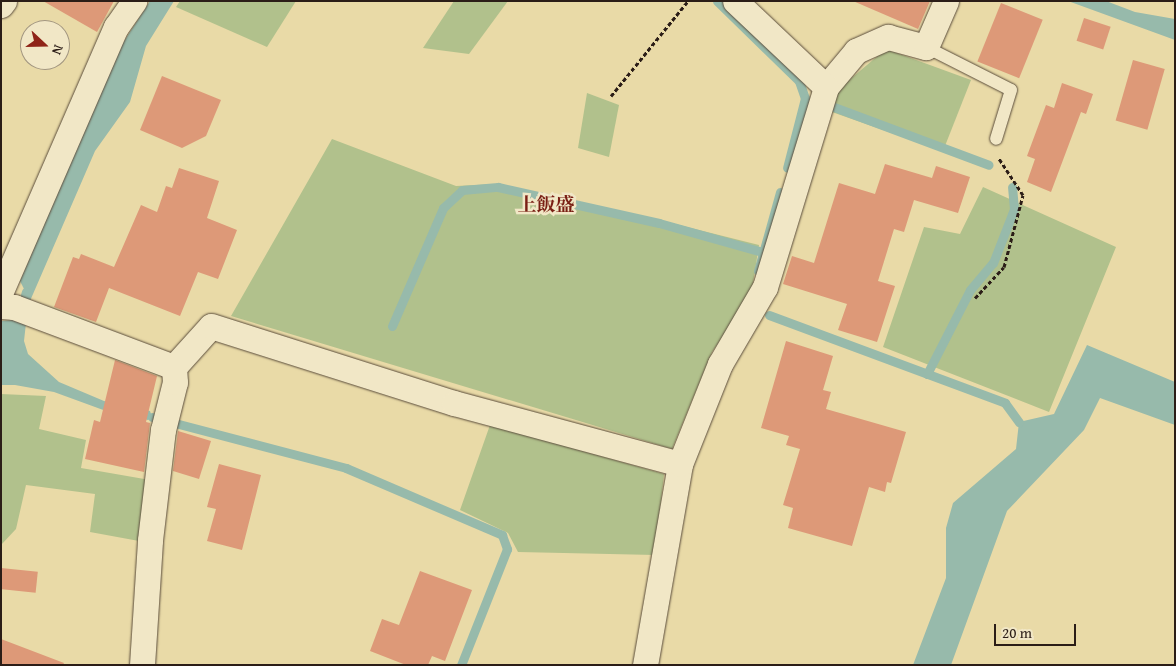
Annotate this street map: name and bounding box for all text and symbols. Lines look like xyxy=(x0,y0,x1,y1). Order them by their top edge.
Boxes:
north arrow xyxy=(20,20,70,70)
text: N xyxy=(47,42,69,58)
district label: 上飯盛 xyxy=(518,194,574,216)
scale bar xyxy=(996,614,1078,646)
text: 20 m xyxy=(1002,622,1032,643)

